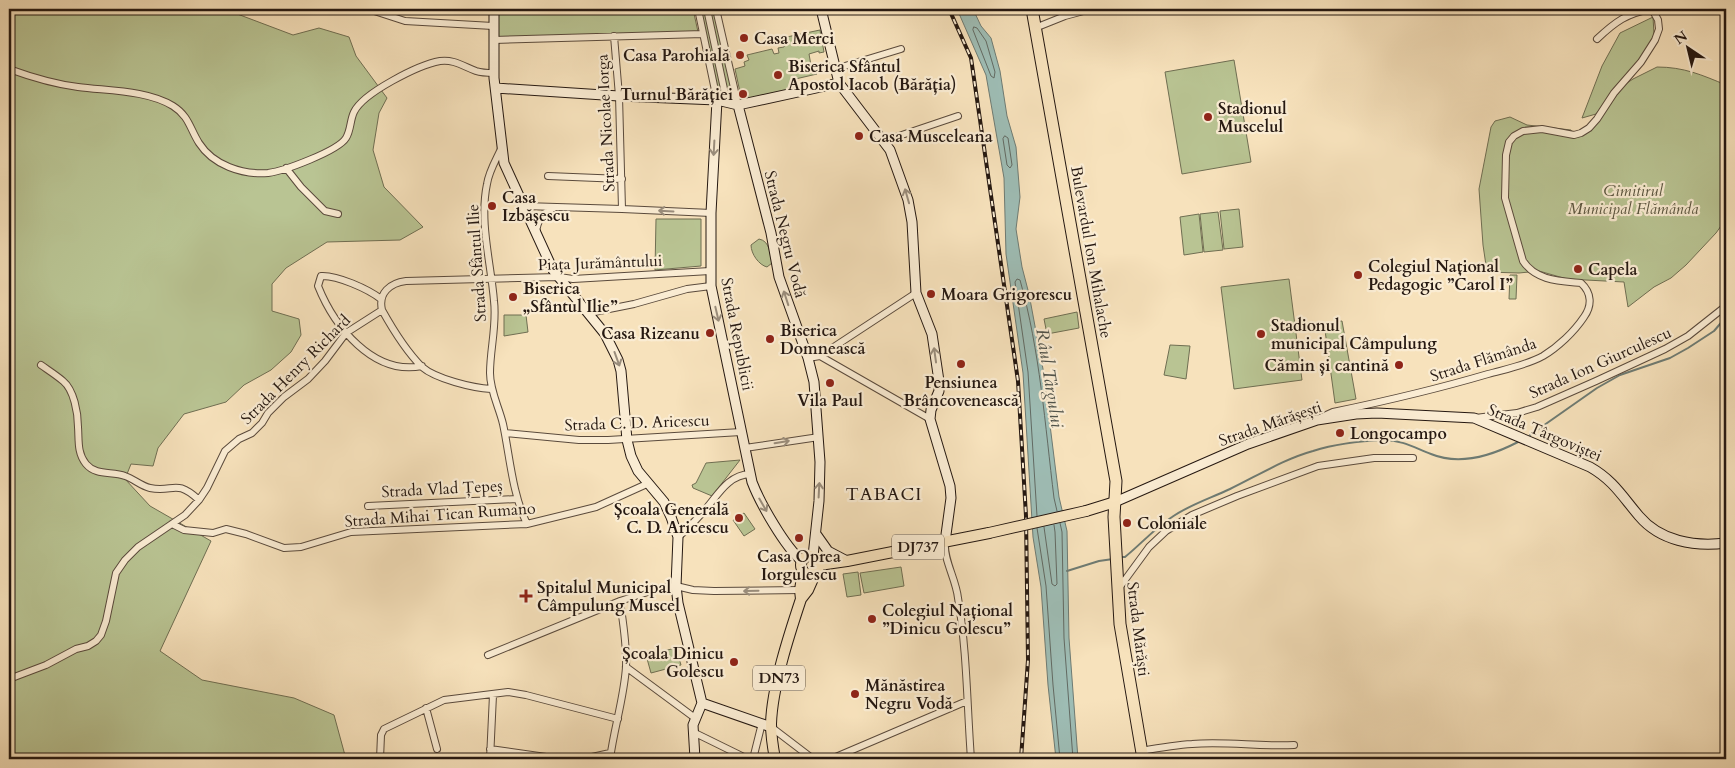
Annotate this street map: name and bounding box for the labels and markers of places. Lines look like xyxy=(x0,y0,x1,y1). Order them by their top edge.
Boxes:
place label: Casa Merci xyxy=(754,28,834,50)
marker: Casa Merci xyxy=(738,32,750,44)
place label: Casa Parohială xyxy=(623,45,730,67)
marker: Casa Parohială xyxy=(734,49,746,61)
place label: Biserica Sfântul Apostol Iacob (Bărăția) xyxy=(788,56,956,96)
marker: Biserica Sfântul Apostol Iacob (Bărăția) xyxy=(772,69,784,81)
place label: Turnul Bărăției xyxy=(620,84,733,106)
marker: Turnul Bărăției xyxy=(737,88,749,100)
place label: Stadionul Muscelul xyxy=(1218,98,1287,138)
marker: Stadionul Muscelul xyxy=(1202,111,1214,123)
place label: Casa Musceleana xyxy=(869,126,993,148)
marker: Casa Musceleana xyxy=(853,130,865,142)
place label: Casa Izbășescu xyxy=(502,187,570,227)
marker: Casa Izbășescu xyxy=(486,200,498,212)
place label: Colegiul Național Pedagogic ”Carol I” xyxy=(1368,256,1513,296)
place label: Capela xyxy=(1588,259,1638,281)
marker: Capela xyxy=(1572,263,1584,275)
marker: Colegiul Național Pedagogic ”Carol I” xyxy=(1352,269,1364,281)
place label: Biserica „Sfântul Ilie” xyxy=(523,278,618,318)
place label: Moara Grigorescu xyxy=(941,284,1072,306)
marker: Moara Grigorescu xyxy=(925,288,937,300)
marker: Biserica „Sfântul Ilie” xyxy=(507,291,519,303)
place label: Stadionul municipal Câmpulung xyxy=(1271,315,1437,355)
place label: Biserica Domnească xyxy=(780,320,866,360)
place label: Casa Rizeanu xyxy=(601,323,700,345)
marker: Casa Rizeanu xyxy=(704,327,716,339)
marker: Stadionul municipal Câmpulung xyxy=(1255,328,1267,340)
marker: Biserica Domnească xyxy=(764,333,776,345)
place label: Cămin și cantină xyxy=(1265,355,1389,377)
marker: Pensiunea Brâncovenească xyxy=(955,358,967,370)
marker: Cămin și cantină xyxy=(1393,359,1405,371)
place label: Pensiunea Brâncovenească xyxy=(903,372,1019,412)
marker: Vila Paul xyxy=(824,377,836,389)
place label: Vila Paul xyxy=(797,390,863,412)
place label: Longocampo xyxy=(1350,423,1447,445)
marker: Longocampo xyxy=(1334,427,1346,439)
place label: Școala Generală C. D. Aricescu xyxy=(614,499,729,539)
marker: Școala Generală C. D. Aricescu xyxy=(733,512,745,524)
place label: Coloniale xyxy=(1137,513,1207,535)
marker: Coloniale xyxy=(1121,517,1133,529)
marker: Casa Oprea Iorgulescu xyxy=(793,532,805,544)
place label: Casa Oprea Iorgulescu xyxy=(757,546,841,586)
place label: Spitalul Municipal Câmpulung Muscel xyxy=(537,577,680,617)
marker: Spitalul Municipal Câmpulung Muscel xyxy=(519,589,533,603)
place label: Colegiul Național ”Dinicu Golescu” xyxy=(882,600,1013,640)
marker: Colegiul Național ”Dinicu Golescu” xyxy=(866,613,878,625)
place label: Școala Dinicu Golescu xyxy=(622,643,724,683)
marker: Școala Dinicu Golescu xyxy=(728,656,740,668)
place label: Mănăstirea Negru Vodă xyxy=(865,675,953,715)
marker: Mănăstirea Negru Vodă xyxy=(849,688,861,700)

